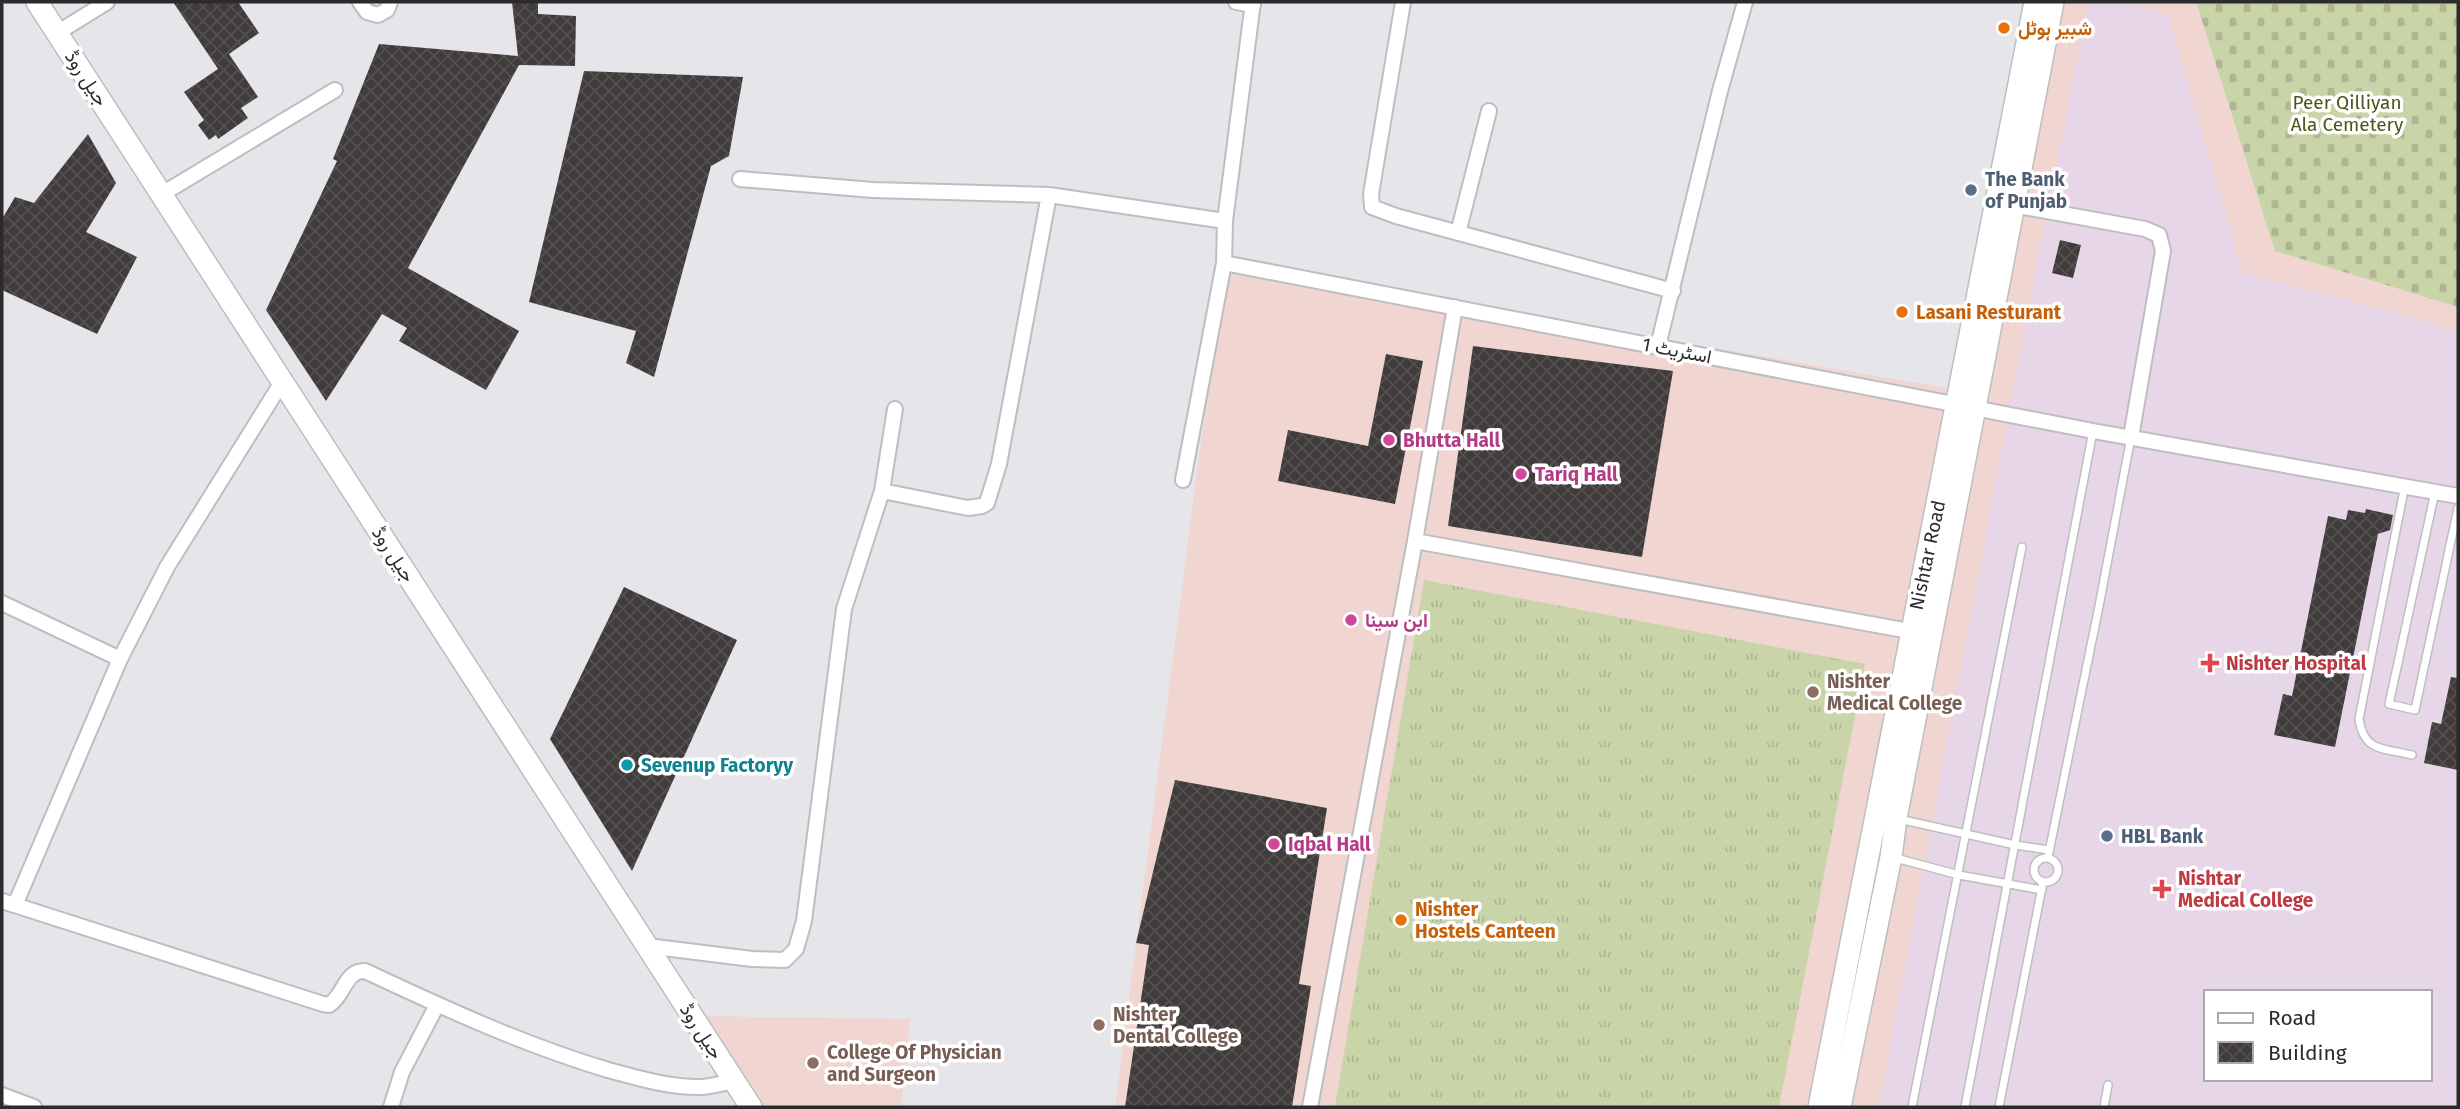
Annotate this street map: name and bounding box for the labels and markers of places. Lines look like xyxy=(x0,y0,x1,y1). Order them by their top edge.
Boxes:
place label: شبیر ہوٹل xyxy=(2018,17,2092,41)
marker: شبیر ہوٹل xyxy=(1996,20,2012,36)
place label: The Bank of Punjab xyxy=(1985,168,2067,213)
marker: The Bank of Punjab xyxy=(1963,182,1979,198)
place label: Lasani Resturant xyxy=(1916,301,2062,324)
marker: Lasani Resturant xyxy=(1894,304,1910,320)
place label: Bhutta Hall xyxy=(1403,429,1500,452)
marker: Bhutta Hall xyxy=(1381,432,1397,448)
place label: Tariq Hall xyxy=(1535,463,1618,486)
marker: Tariq Hall xyxy=(1513,466,1529,482)
place label: ابن سینا xyxy=(1365,609,1428,632)
marker: ابن سینا xyxy=(1343,612,1359,628)
place label: Nishter Hospital xyxy=(2226,652,2367,675)
marker: Nishter Hospital xyxy=(2200,653,2220,673)
place label: Nishter Medical College xyxy=(1827,670,1962,715)
marker: Nishter Medical College xyxy=(1805,684,1821,700)
place label: Sevenup Factoryy xyxy=(641,754,793,777)
marker: Sevenup Factoryy xyxy=(619,757,635,773)
place label: HBL Bank xyxy=(2121,825,2204,848)
marker: HBL Bank xyxy=(2099,828,2115,844)
place label: Iqbal Hall xyxy=(1288,833,1371,856)
marker: Iqbal Hall xyxy=(1266,836,1282,852)
place label: Nishtar Medical College xyxy=(2178,867,2313,912)
marker: Nishtar Medical College xyxy=(2152,879,2172,899)
place label: Nishter Hostels Canteen xyxy=(1415,898,1556,943)
marker: Nishter Hostels Canteen xyxy=(1393,912,1409,928)
place label: Nishter Dental College xyxy=(1113,1003,1238,1048)
marker: Nishter Dental College xyxy=(1091,1017,1107,1033)
place label: College Of Physician and Surgeon xyxy=(827,1041,1002,1086)
marker: College Of Physician and Surgeon xyxy=(805,1055,821,1071)

